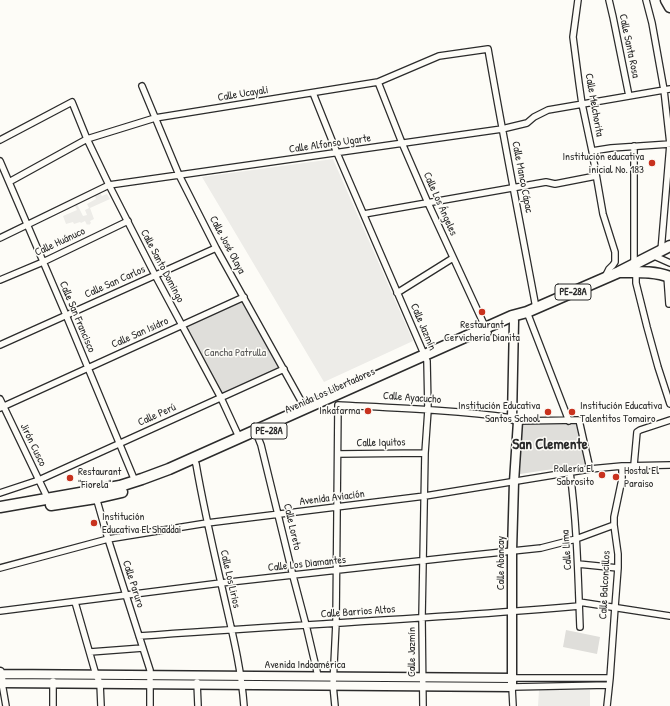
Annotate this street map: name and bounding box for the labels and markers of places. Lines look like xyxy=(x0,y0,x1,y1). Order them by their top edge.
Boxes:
place label: Institución educativa inicial No. 183 xyxy=(563,150,644,176)
marker: Institución educativa inicial No. 183 xyxy=(647,158,657,168)
marker: Restaurant Cervicheria Dianita xyxy=(477,307,487,317)
place label: Restaurant Cervicheria Dianita xyxy=(444,318,520,344)
place label: Institución Educativa Santos School xyxy=(458,399,540,425)
place label: Institución Educativa Talentitos Tomairo xyxy=(580,399,662,425)
place label: Inkafarma xyxy=(319,404,360,418)
marker: Inkafarma xyxy=(363,406,373,416)
marker: Institución Educativa Santos School xyxy=(543,407,553,417)
marker: Institución Educativa Talentitos Tomairo xyxy=(567,407,577,417)
place label: Pollería El Sabrosito xyxy=(554,462,594,488)
place label: Hostal El Paraiso xyxy=(624,464,659,490)
place label: Restaurant "Fiorela" xyxy=(78,465,121,491)
marker: Pollería El Sabrosito xyxy=(597,470,607,480)
marker: Hostal El Paraiso xyxy=(611,472,621,482)
marker: Restaurant "Fiorela" xyxy=(65,473,75,483)
place label: Institución Educativa El Shaddai xyxy=(102,510,181,536)
marker: Institución Educativa El Shaddai xyxy=(89,518,99,528)

